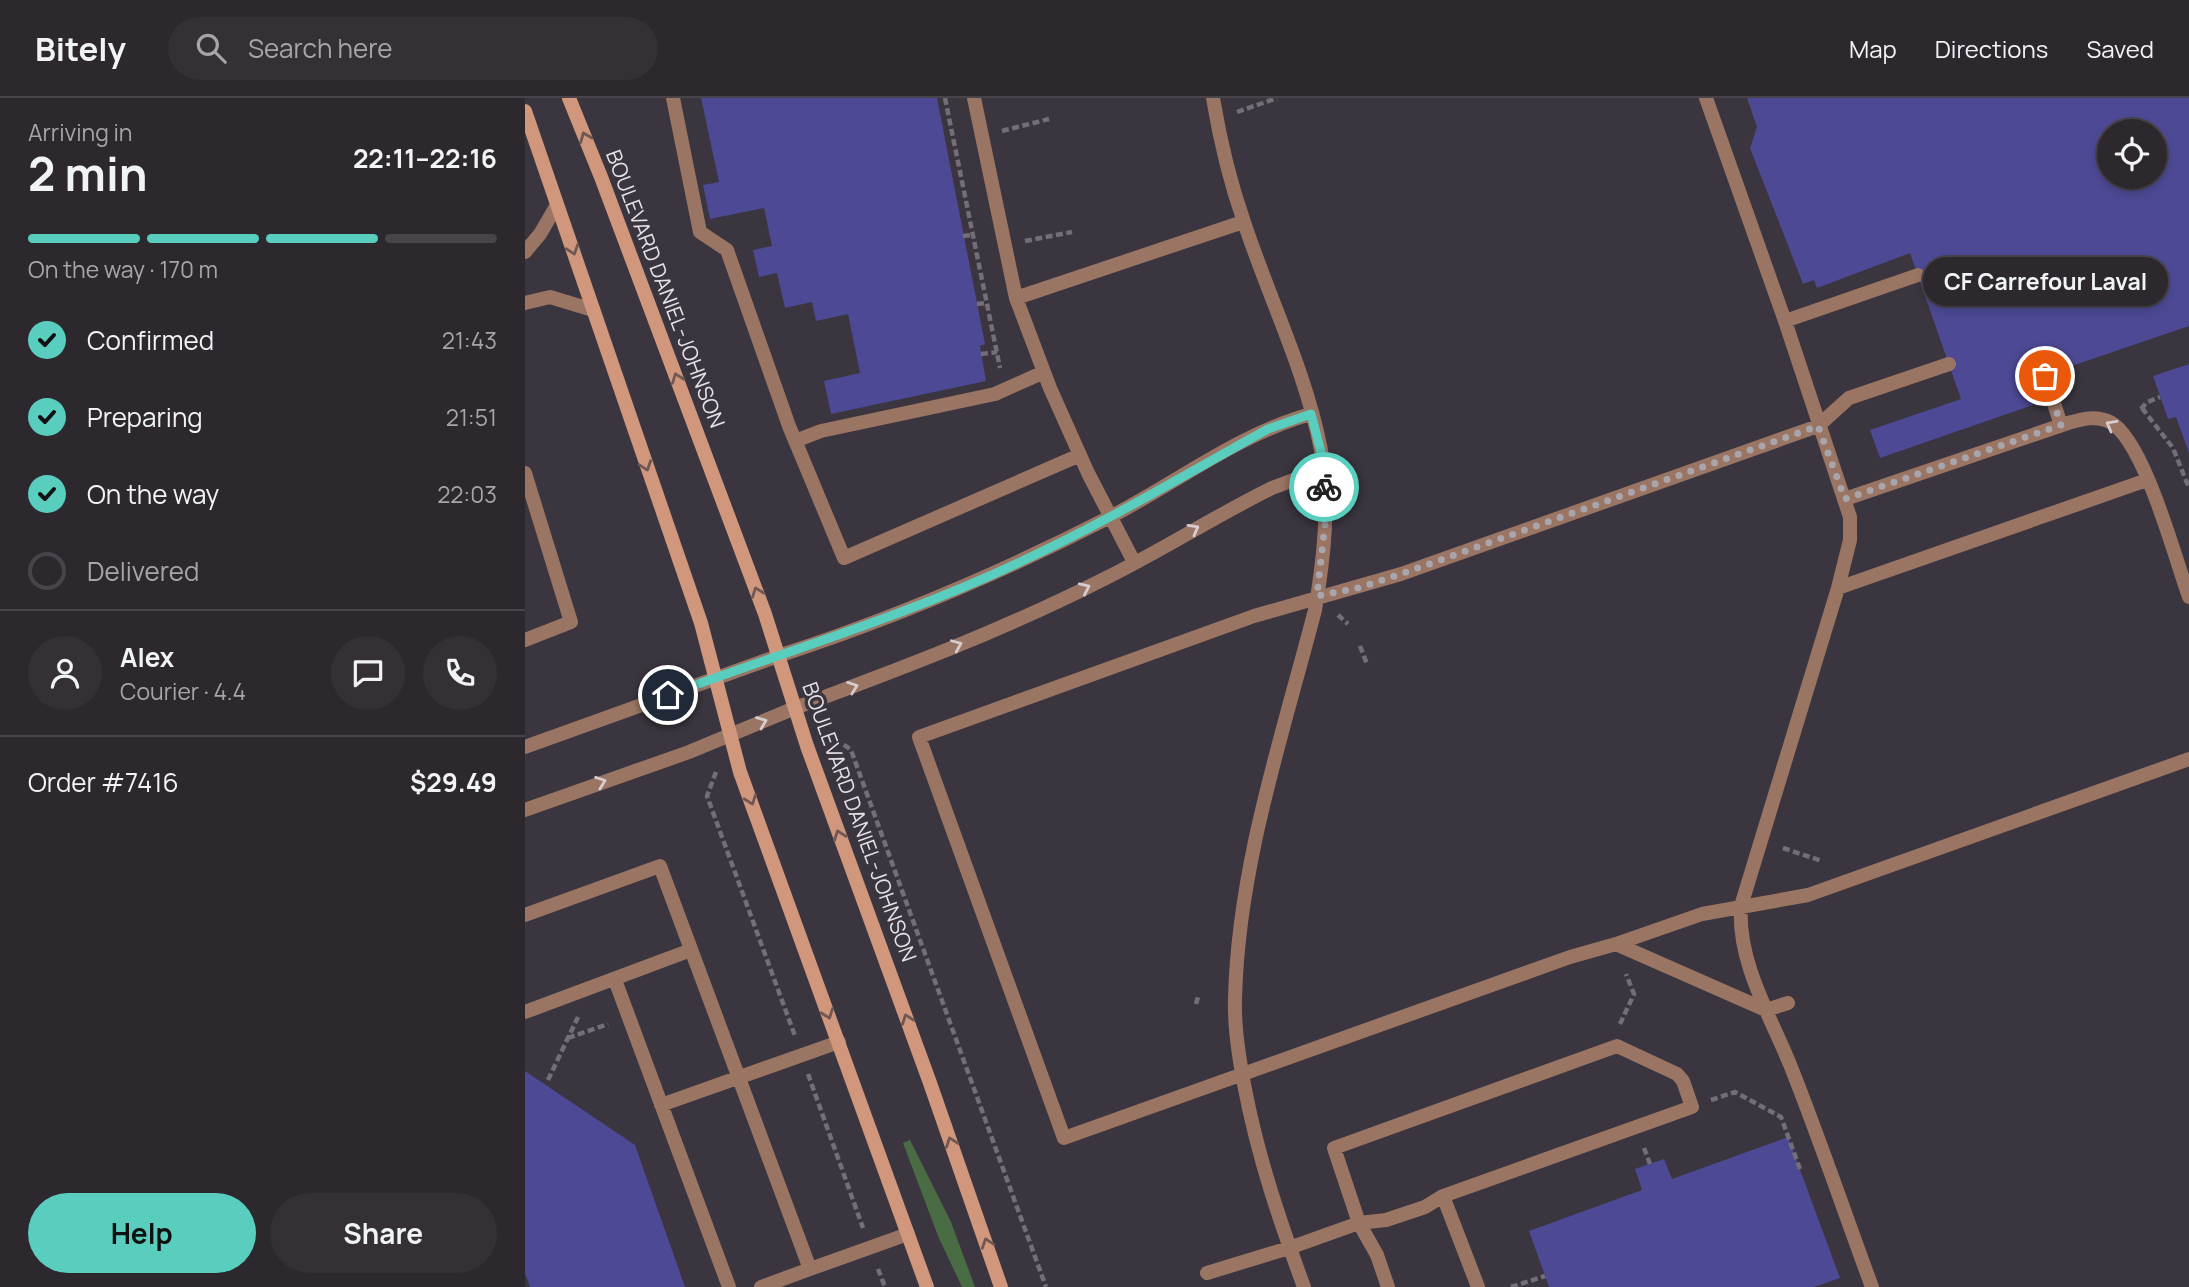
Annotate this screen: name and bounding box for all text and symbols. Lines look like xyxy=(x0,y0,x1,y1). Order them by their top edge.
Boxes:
search box xyxy=(168,17,658,80)
text: Bitely xyxy=(35,26,126,71)
icon: search xyxy=(192,29,230,67)
text: Search here xyxy=(248,30,393,66)
text: Map xyxy=(1849,32,1897,65)
text: Directions xyxy=(1935,32,2048,65)
text: Saved xyxy=(2086,32,2154,65)
text: Arriving in xyxy=(28,116,133,148)
map controls xyxy=(2097,119,2167,189)
button: locate xyxy=(2097,119,2167,189)
one-way arrow xyxy=(579,132,593,145)
text: 22:11–22:16 xyxy=(353,140,497,176)
text: 2 min xyxy=(28,142,148,205)
street label: BOULEVARD DANIEL-JOHNSON xyxy=(600,146,732,432)
one-way arrow xyxy=(565,244,579,256)
text: On the way · 170 m xyxy=(28,253,218,285)
callout: CF Carrefour Laval xyxy=(1923,257,2167,306)
text: CF Carrefour Laval xyxy=(1944,265,2147,297)
icon: check xyxy=(28,321,66,359)
text: Confirmed xyxy=(87,322,214,358)
text: 21:43 xyxy=(442,324,497,356)
pin xyxy=(2015,346,2075,406)
icon: bag xyxy=(2026,357,2064,395)
one-way arrow xyxy=(671,373,685,385)
icon: check xyxy=(28,398,66,436)
text: Preparing xyxy=(87,399,203,435)
text: 21:51 xyxy=(446,401,497,433)
one-way arrow xyxy=(2105,420,2118,433)
courier xyxy=(1289,452,1359,522)
one-way arrow xyxy=(638,460,652,472)
icon: bike xyxy=(1305,468,1343,506)
icon: check xyxy=(28,475,66,513)
text: On the way xyxy=(87,476,219,512)
text: 22:03 xyxy=(437,478,497,510)
one-way arrow xyxy=(1187,524,1199,537)
text: Delivered xyxy=(87,553,199,589)
one-way arrow xyxy=(1078,582,1090,596)
one-way arrow xyxy=(751,586,765,598)
button: person xyxy=(28,636,102,710)
button: chat xyxy=(331,636,405,710)
button: phone xyxy=(423,636,497,710)
text: Alex xyxy=(120,639,174,675)
one-way arrow xyxy=(950,640,962,654)
pin xyxy=(638,665,698,725)
text: Courier · 4.4 xyxy=(120,675,246,707)
icon: home xyxy=(649,676,687,714)
street label: BOULEVARD DANIEL-JOHNSON xyxy=(796,678,924,965)
one-way arrow xyxy=(846,681,858,695)
one-way arrow xyxy=(756,716,768,730)
text: Order #7416 xyxy=(28,764,179,800)
text: $29.49 xyxy=(410,764,497,800)
one-way arrow xyxy=(595,777,607,791)
one-way arrow xyxy=(742,793,756,805)
one-way arrow xyxy=(834,829,848,841)
one-way arrow xyxy=(820,1007,834,1019)
one-way arrow xyxy=(901,1014,915,1026)
one-way arrow xyxy=(945,1136,959,1148)
button: Help xyxy=(28,1193,256,1273)
button: Share xyxy=(270,1193,497,1273)
one-way arrow xyxy=(981,1238,995,1250)

